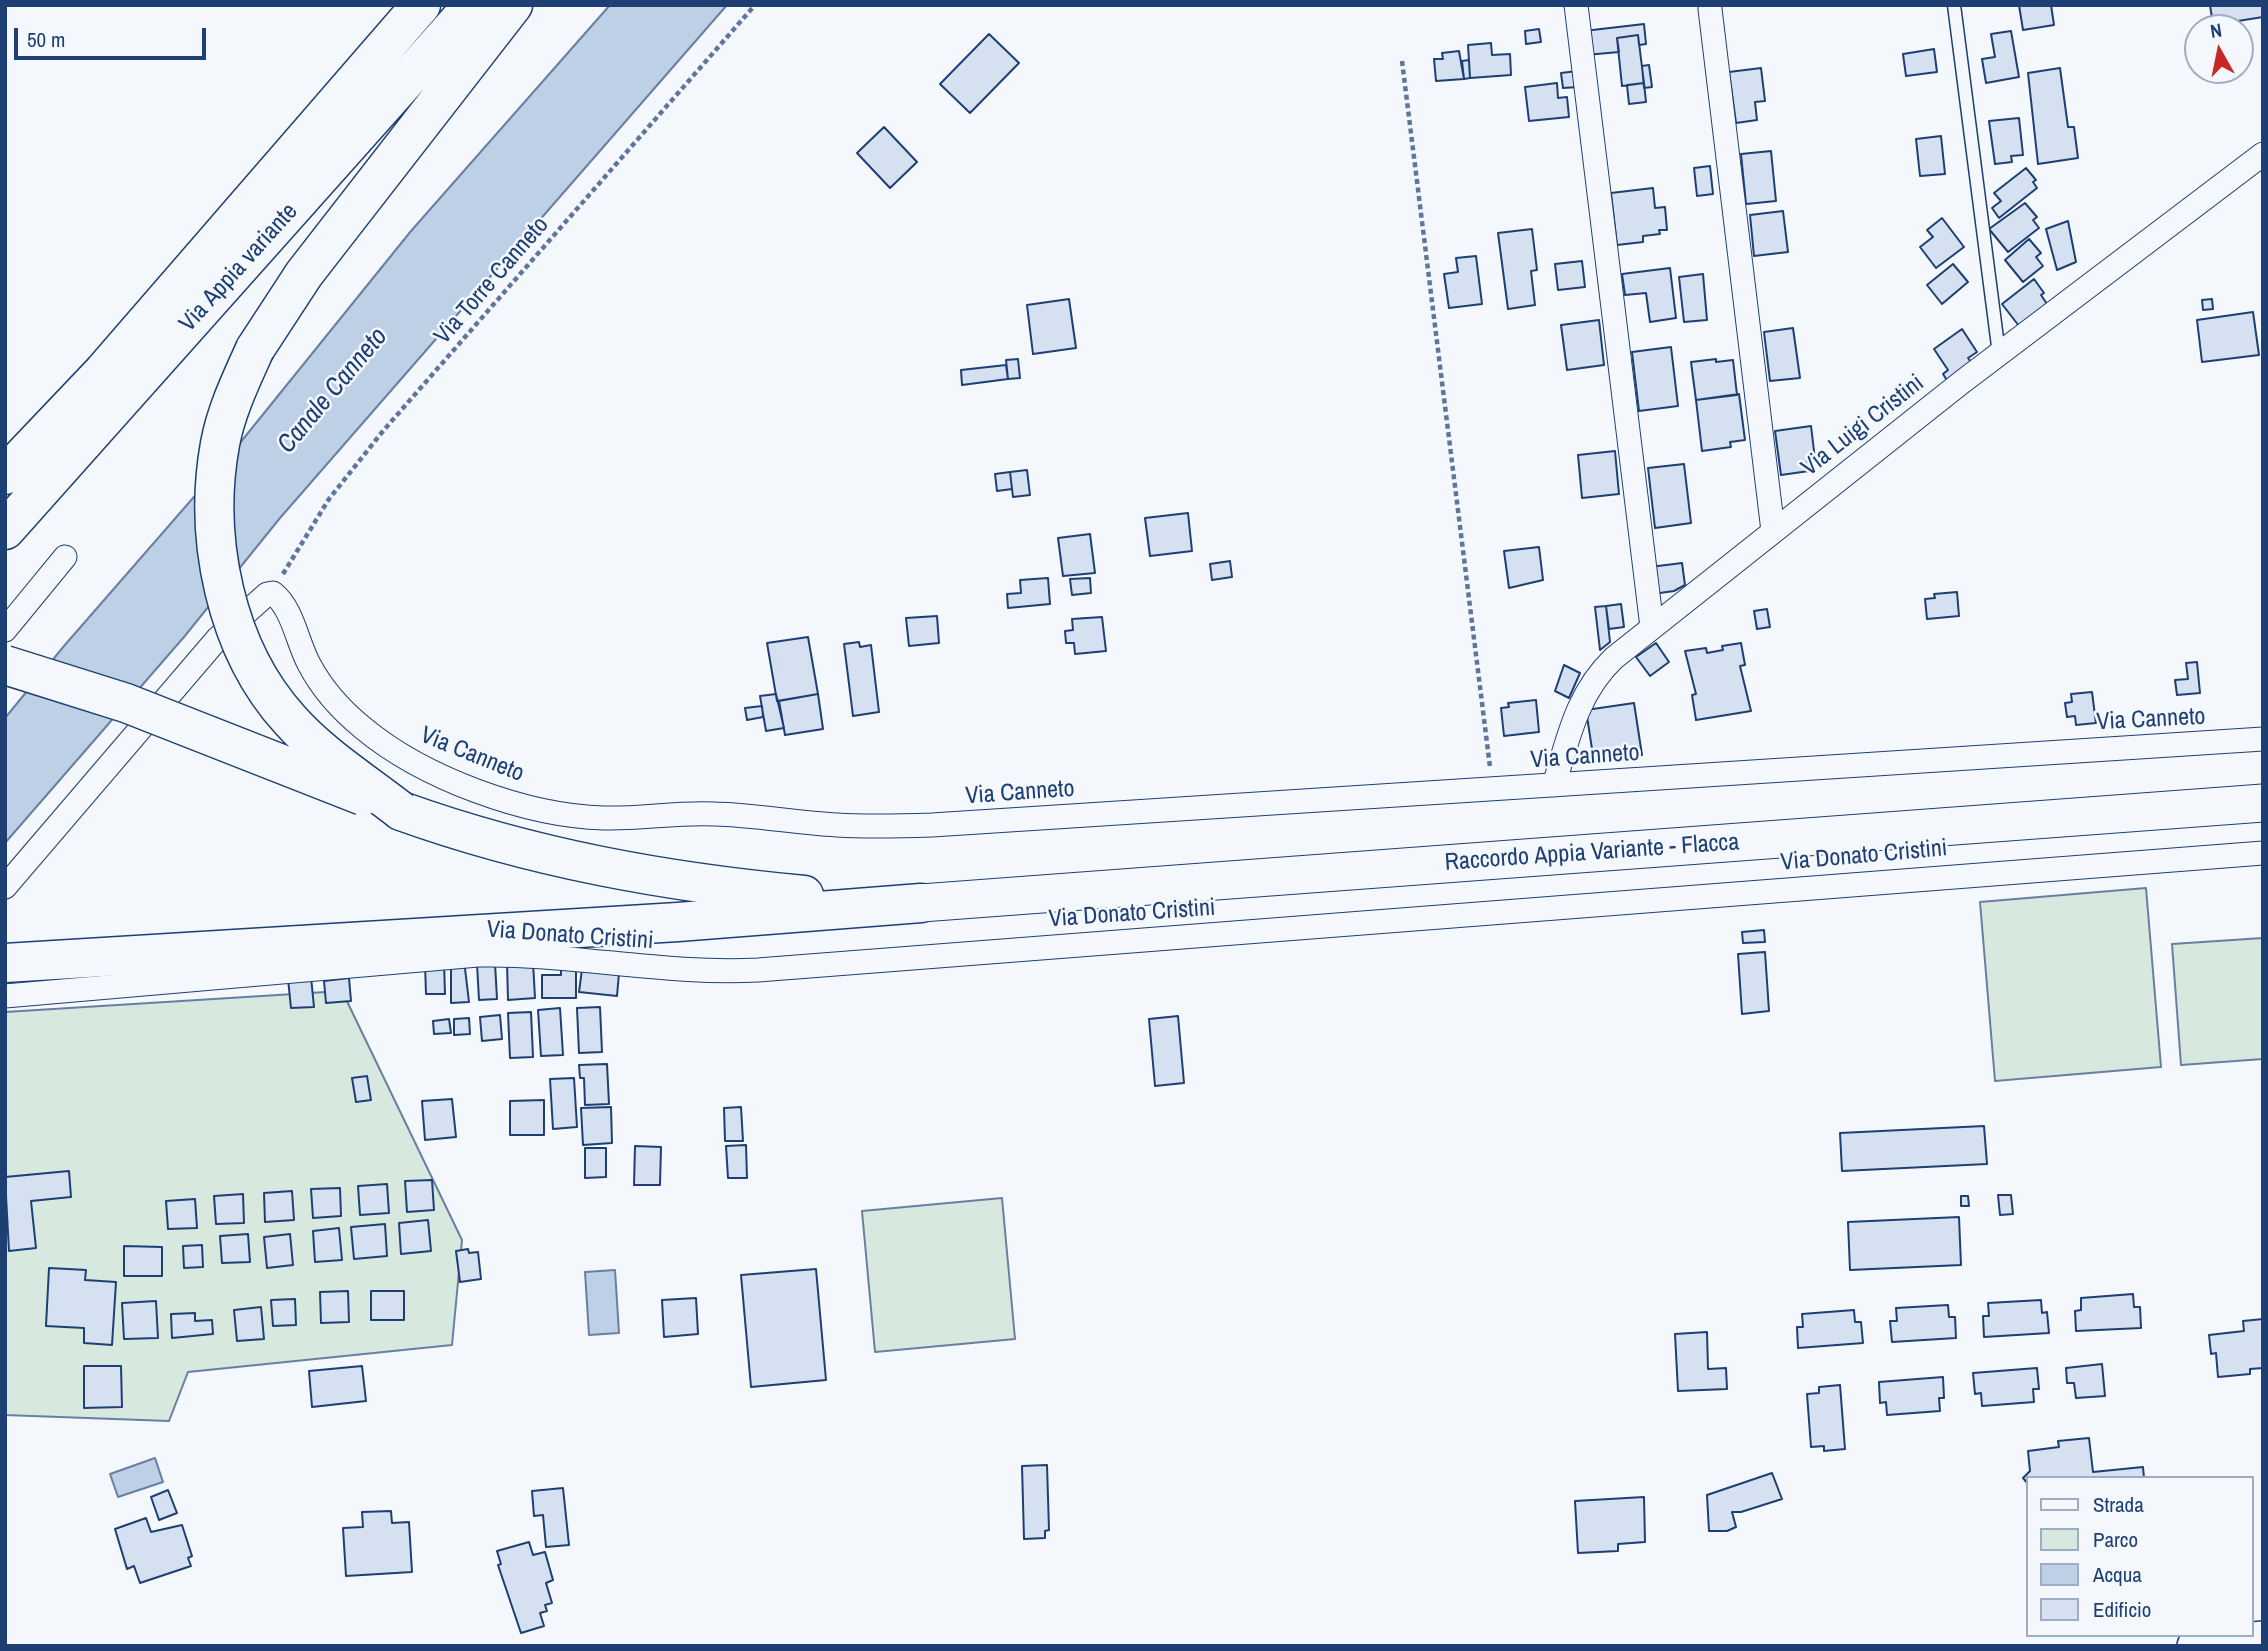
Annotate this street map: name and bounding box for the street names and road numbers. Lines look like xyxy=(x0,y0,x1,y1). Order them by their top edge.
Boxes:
street label: Via Appia variante xyxy=(174,198,304,338)
street label: Via Torre Canneto xyxy=(429,211,555,351)
street label: Via Luigi Cristini xyxy=(1796,369,1930,483)
street label: Via Canneto xyxy=(2096,703,2206,737)
street label: Via Canneto xyxy=(416,721,528,789)
street label: Via Canneto xyxy=(1530,739,1640,775)
street label: Via Canneto xyxy=(965,775,1075,811)
street label: Raccordo Appia Variante - Flacca xyxy=(1444,828,1740,878)
street label: Via Donato Cristini xyxy=(1780,834,1948,878)
street label: Via Donato Cristini xyxy=(1048,894,1216,934)
street label: Via Donato Cristini xyxy=(486,916,654,956)

